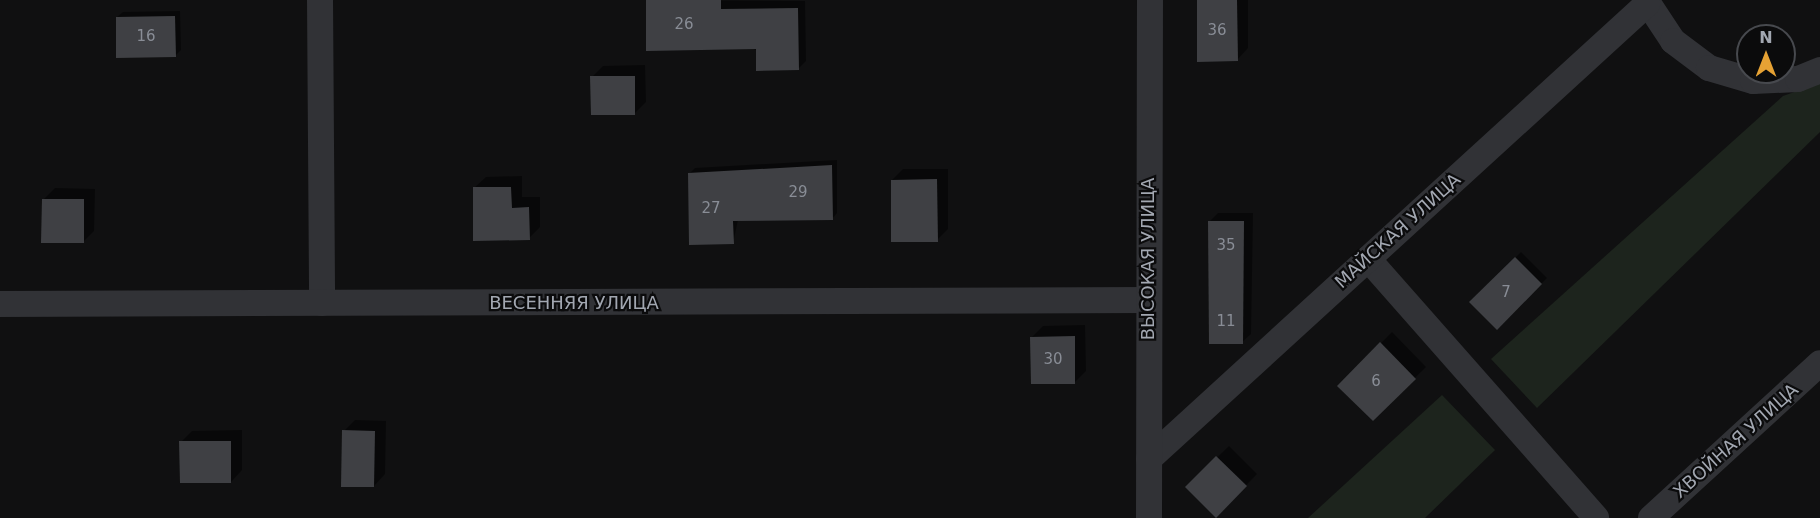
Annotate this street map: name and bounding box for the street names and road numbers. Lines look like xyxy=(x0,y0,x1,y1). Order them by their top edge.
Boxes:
street label: МАЙСКАЯ УЛИЦА xyxy=(1331,169,1465,293)
street label: ВЫСОКАЯ УЛИЦА xyxy=(1137,178,1159,340)
street label: ВЕСЕННЯЯ УЛИЦА xyxy=(489,292,659,314)
street label: ХВОЙНАЯ УЛИЦА xyxy=(1669,379,1803,503)

